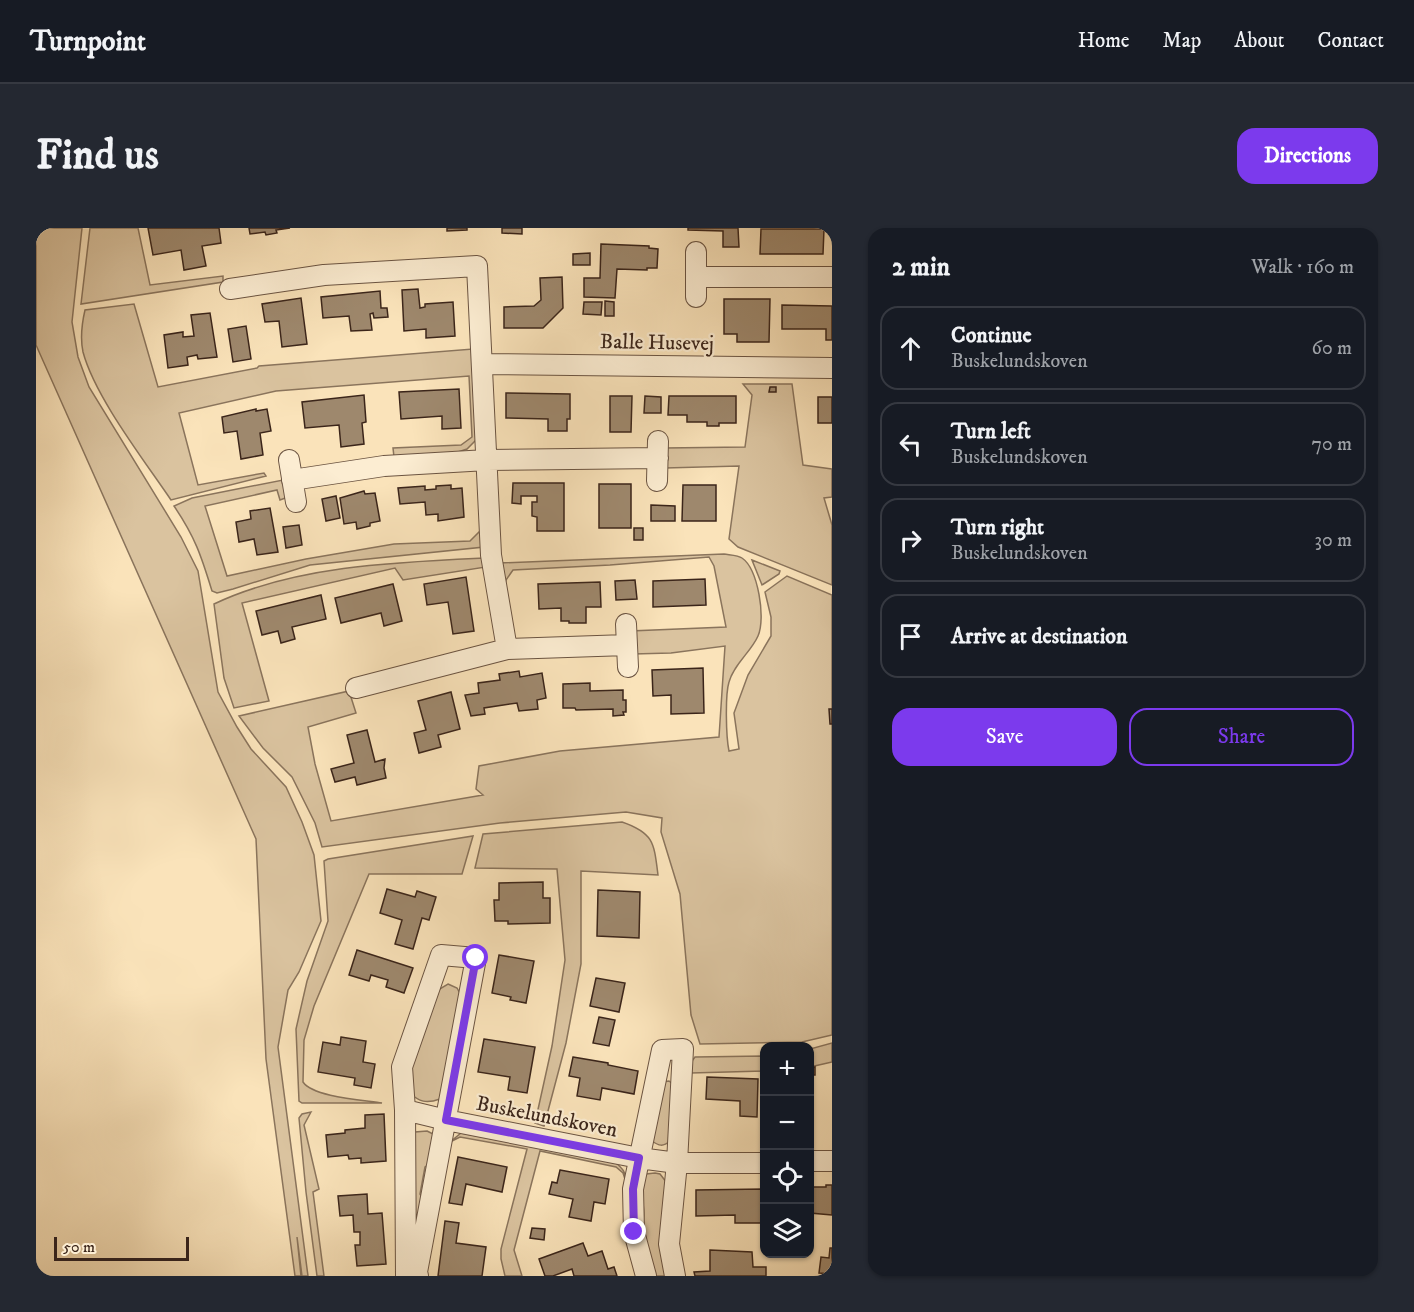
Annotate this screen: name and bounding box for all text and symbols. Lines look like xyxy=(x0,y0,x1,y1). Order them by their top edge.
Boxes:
text: Turnpoint xyxy=(30,24,146,59)
text: Home xyxy=(1078,28,1130,54)
text: Map xyxy=(1163,28,1201,54)
text: About xyxy=(1234,28,1285,54)
text: Contact xyxy=(1318,28,1384,54)
button: Directions xyxy=(1237,128,1378,184)
text: Find us xyxy=(36,130,159,182)
text: 2 min xyxy=(892,251,950,284)
text: Walk · 160 m xyxy=(1251,255,1354,280)
text: Continue xyxy=(951,322,1032,349)
street label: Balle Husevej xyxy=(600,329,714,357)
icon: ahead xyxy=(894,332,927,365)
text: 60 m xyxy=(1312,336,1352,361)
text: Buskelundskoven xyxy=(951,349,1088,374)
text: Turn left xyxy=(951,418,1031,445)
icon: left xyxy=(894,428,927,461)
text: 70 m xyxy=(1311,432,1352,457)
text: Buskelundskoven xyxy=(951,445,1088,470)
text: Turn right xyxy=(951,514,1044,541)
icon: right xyxy=(894,524,927,557)
text: 30 m xyxy=(1314,528,1352,553)
text: Buskelundskoven xyxy=(951,541,1088,566)
icon: arrive xyxy=(894,620,927,653)
text: Arrive at destination xyxy=(951,623,1128,650)
button: Save xyxy=(892,708,1117,766)
button: Share xyxy=(1129,708,1354,766)
route start xyxy=(462,944,488,970)
map controls xyxy=(760,1042,814,1258)
button: + xyxy=(760,1042,814,1096)
street label: Buskelundskoven xyxy=(474,1091,620,1143)
button: − xyxy=(760,1096,814,1150)
button: locate xyxy=(760,1150,814,1204)
button: layers xyxy=(760,1204,814,1258)
route end xyxy=(620,1218,646,1244)
scale bar xyxy=(54,1234,189,1262)
text: 50 m xyxy=(63,1237,95,1257)

